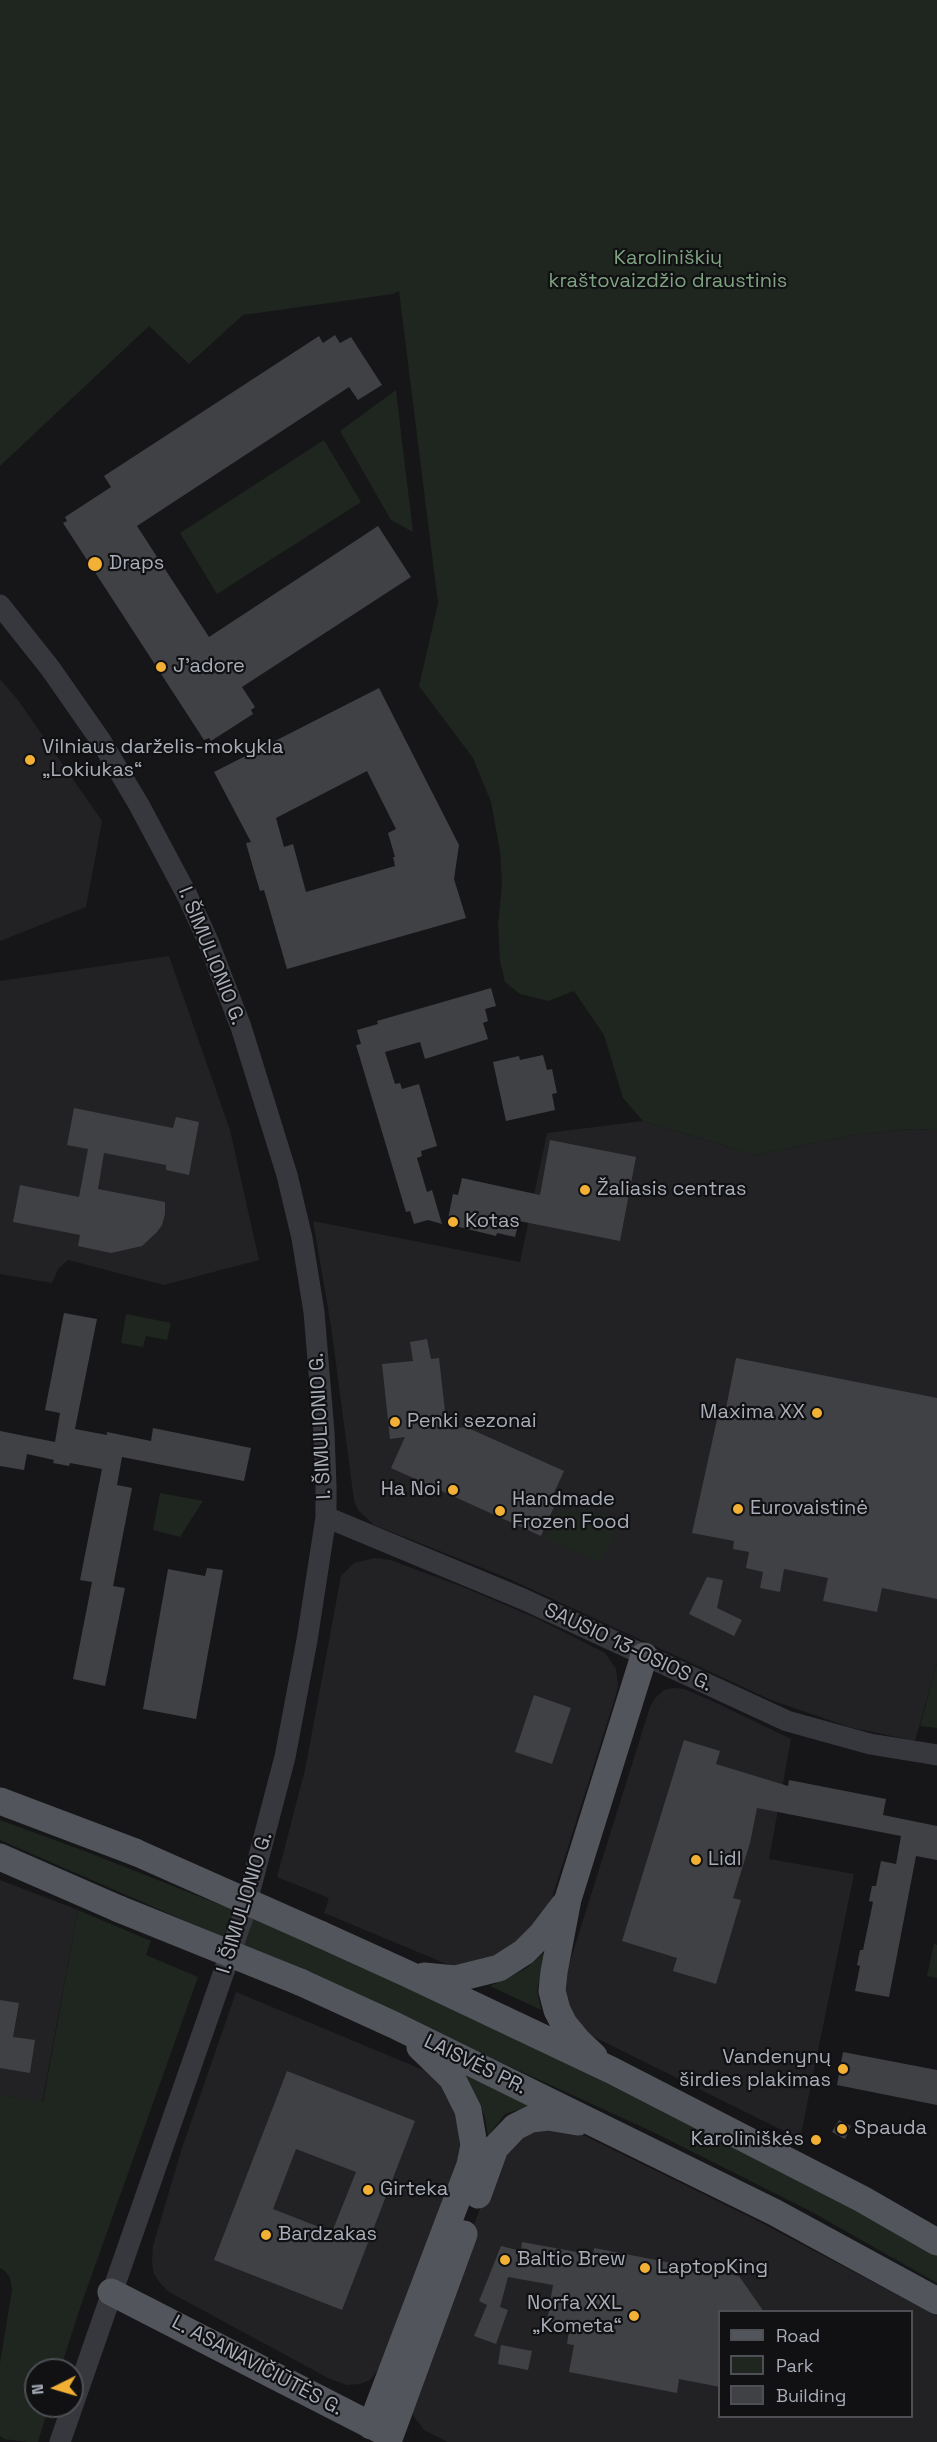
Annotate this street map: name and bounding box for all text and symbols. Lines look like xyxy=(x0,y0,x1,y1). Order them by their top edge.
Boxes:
park label: Karoliniškių kraštovaizdžio draustinis xyxy=(549,247,787,294)
place label: Draps xyxy=(109,552,164,576)
marker: Draps xyxy=(86,555,104,573)
place label: J'adore xyxy=(173,655,245,679)
marker: J'adore xyxy=(154,660,168,674)
place label: Vilniaus darželis-mokykla „Lokiukas“ xyxy=(42,736,283,783)
marker: Vilniaus darželis-mokykla „Lokiukas“ xyxy=(23,753,37,767)
street label: I. ŠIMULIONIO G. xyxy=(172,883,250,1029)
place label: Žaliasis centras xyxy=(597,1178,747,1202)
marker: Žaliasis centras xyxy=(578,1183,592,1197)
place label: Kotas xyxy=(465,1210,520,1234)
marker: Kotas xyxy=(446,1215,460,1229)
street label: I. ŠIMULIONIO G. xyxy=(305,1352,337,1500)
place label: Maxima XX xyxy=(700,1401,805,1425)
marker: Maxima XX xyxy=(810,1406,824,1420)
place label: Penki sezonai xyxy=(407,1410,537,1434)
marker: Penki sezonai xyxy=(388,1415,402,1429)
place label: Ha Noi xyxy=(381,1478,441,1502)
marker: Ha Noi xyxy=(446,1483,460,1497)
place label: Handmade Frozen Food xyxy=(512,1488,630,1535)
place label: Eurovaistinė xyxy=(750,1497,868,1521)
marker: Eurovaistinė xyxy=(731,1502,745,1516)
marker: Handmade Frozen Food xyxy=(493,1504,507,1518)
street label: SAUSIO 13-OSIOS G. xyxy=(540,1599,716,1697)
street label: I. ŠIMULIONIO G. xyxy=(212,1829,278,1977)
place label: Lidl xyxy=(708,1848,742,1872)
marker: Lidl xyxy=(689,1853,703,1867)
street label: LAISVĖS PR. xyxy=(420,2030,530,2100)
place label: Vandenynų širdies plakimas xyxy=(679,2046,831,2093)
marker: Vandenynų širdies plakimas xyxy=(836,2062,850,2076)
place label: Spauda xyxy=(854,2117,927,2141)
marker: Spauda xyxy=(835,2122,849,2136)
place label: Karoliniškės xyxy=(691,2128,804,2152)
marker: Karoliniškės xyxy=(809,2133,823,2147)
place label: Girteka xyxy=(380,2178,448,2202)
marker: Girteka xyxy=(361,2183,375,2197)
place label: Bardzakas xyxy=(278,2223,377,2247)
marker: Bardzakas xyxy=(259,2228,273,2242)
place label: Baltic Brew xyxy=(517,2248,626,2272)
marker: Baltic Brew xyxy=(498,2253,512,2267)
place label: LaptopKing xyxy=(657,2256,768,2280)
marker: LaptopKing xyxy=(638,2261,652,2275)
place label: Norfa XXL „Kometa“ xyxy=(527,2292,622,2339)
marker: Norfa XXL „Kometa“ xyxy=(627,2309,641,2323)
legend xyxy=(718,2310,913,2418)
street label: L. ASANAVIČIŪTĖS G. xyxy=(167,2311,347,2421)
text: Road xyxy=(776,2324,820,2347)
text: Park xyxy=(776,2354,813,2377)
north arrow xyxy=(24,2358,84,2418)
text: N xyxy=(27,2383,48,2396)
text: Building xyxy=(776,2384,846,2407)

